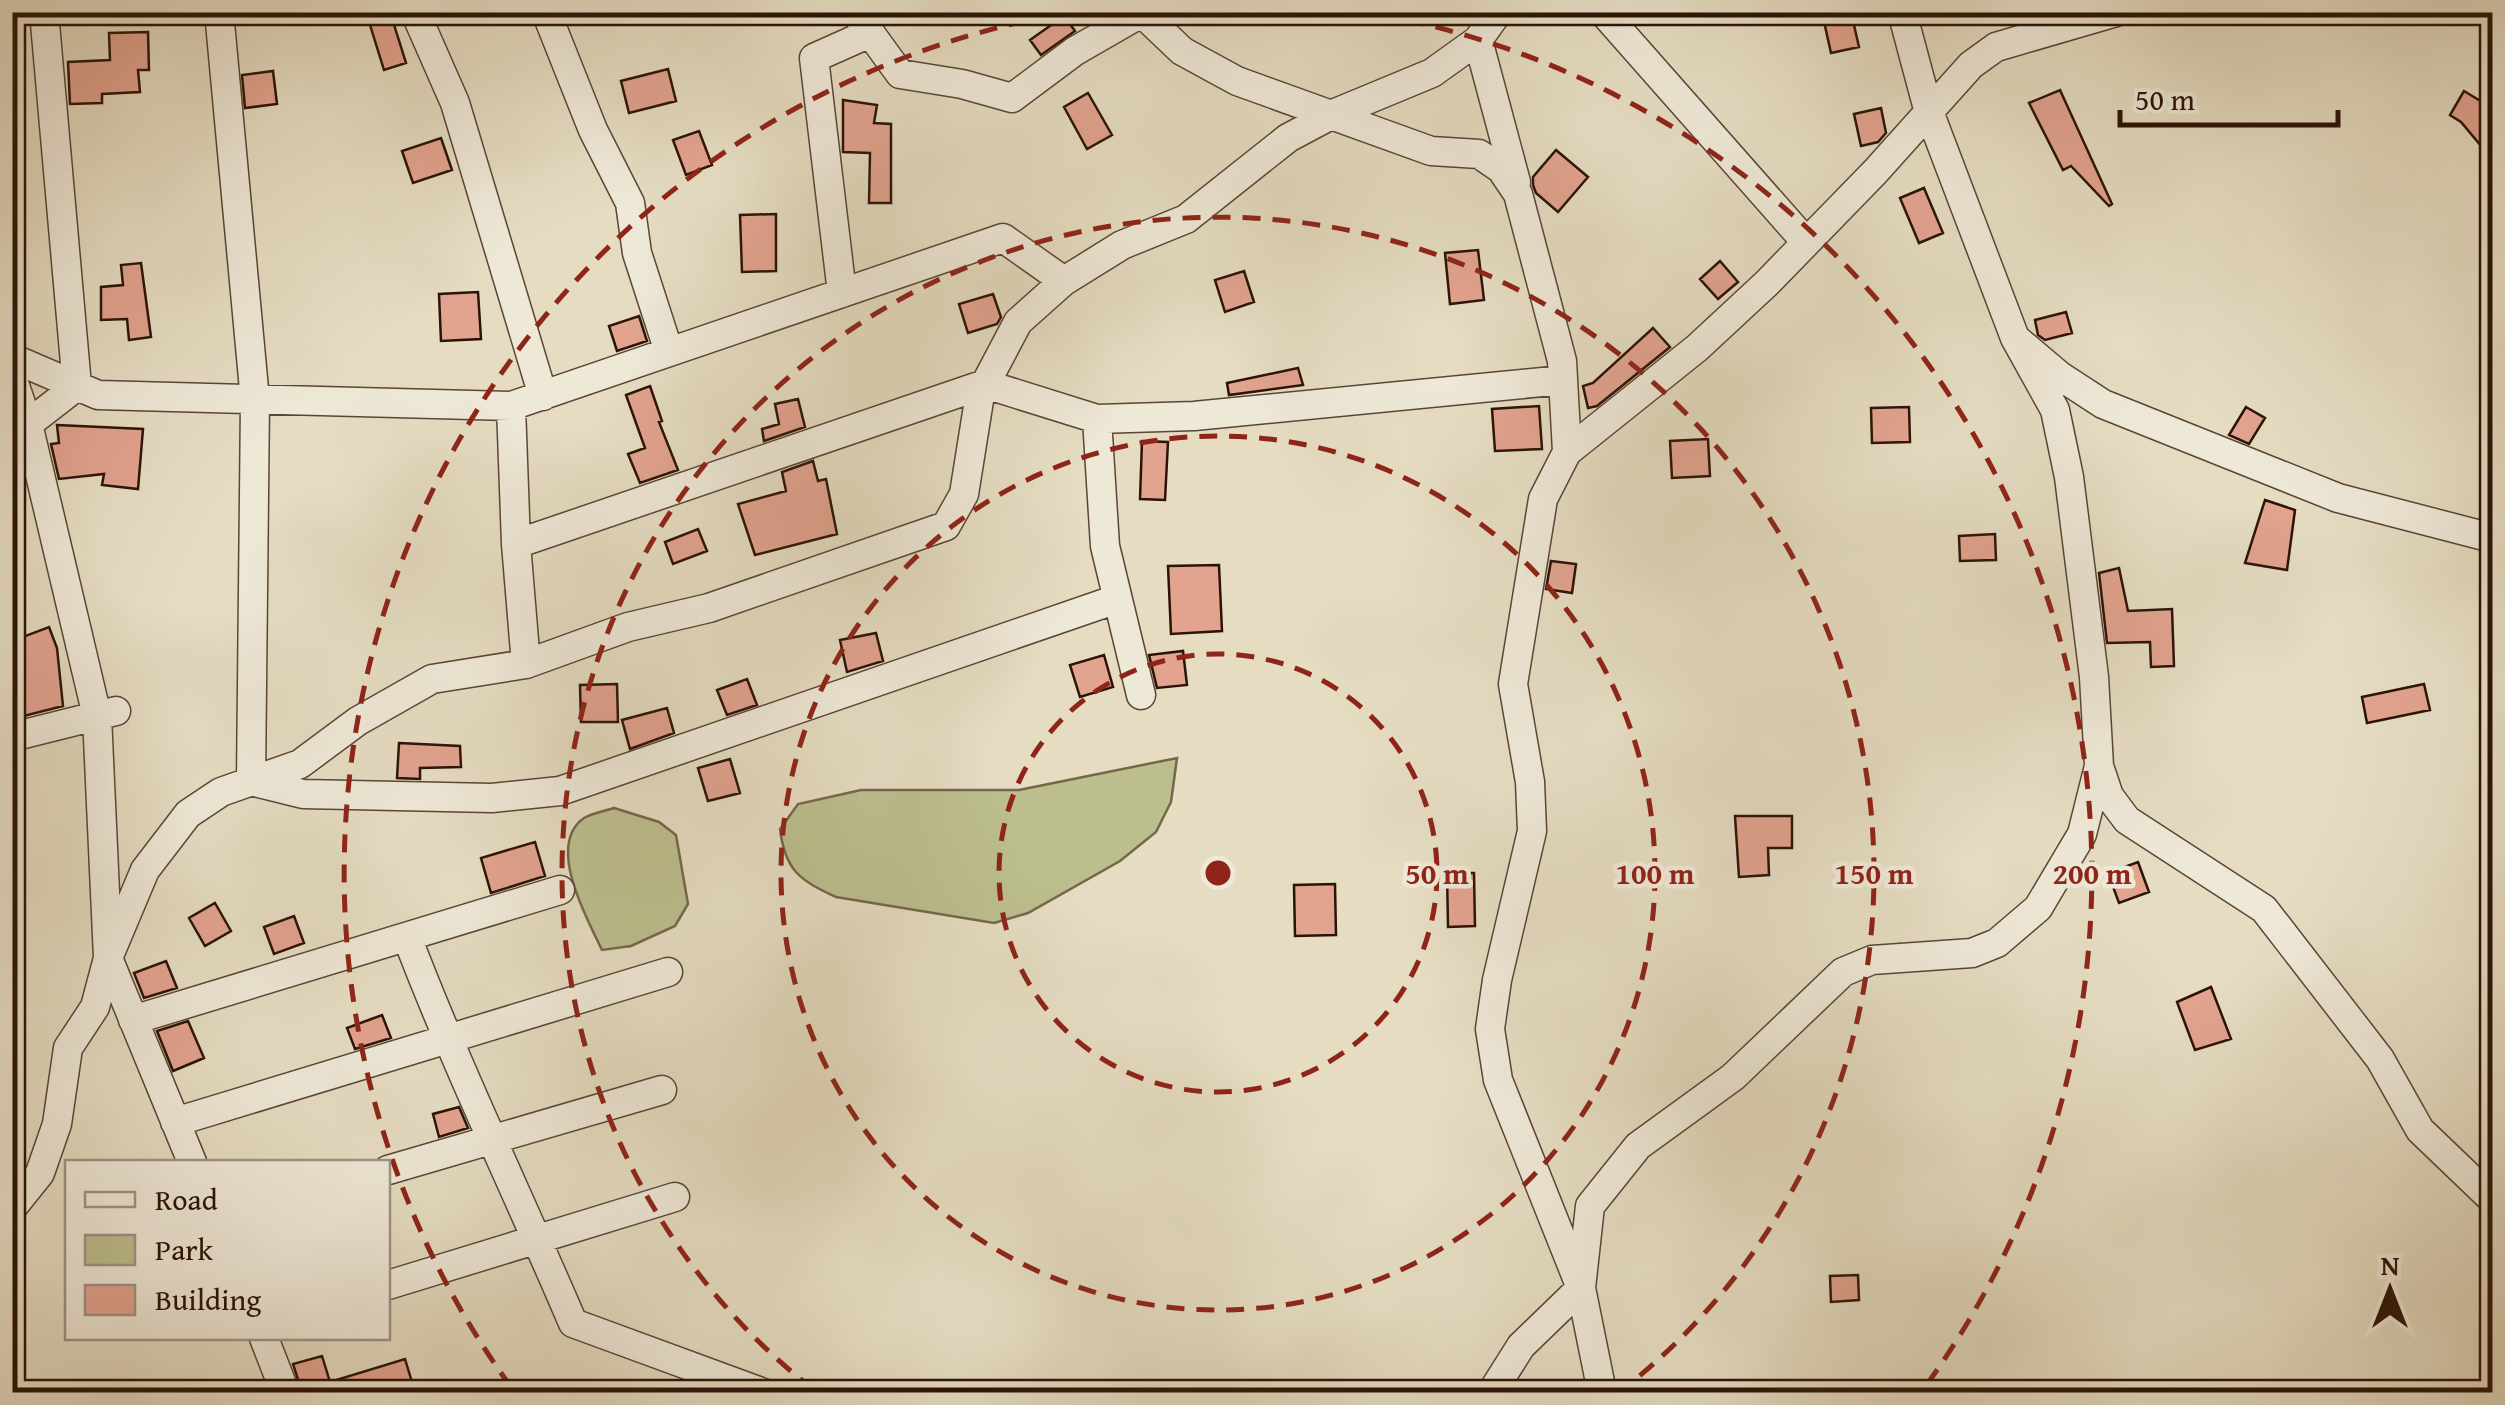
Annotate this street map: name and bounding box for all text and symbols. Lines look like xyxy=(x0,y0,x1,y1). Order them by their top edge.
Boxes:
scale bar xyxy=(2120,65,2338,127)
text: 50 m xyxy=(2135,77,2195,121)
text: 50 m xyxy=(1405,851,1469,895)
text: 100 m xyxy=(1616,851,1695,895)
text: 150 m xyxy=(1835,851,1914,895)
text: 200 m xyxy=(2053,851,2132,895)
centre of rings xyxy=(1200,855,1236,891)
legend xyxy=(65,1160,390,1340)
text: Road xyxy=(155,1177,218,1221)
text: Park xyxy=(155,1227,214,1271)
north arrow xyxy=(2340,1240,2440,1340)
text: N xyxy=(2381,1244,2400,1285)
text: Building xyxy=(155,1277,261,1321)

